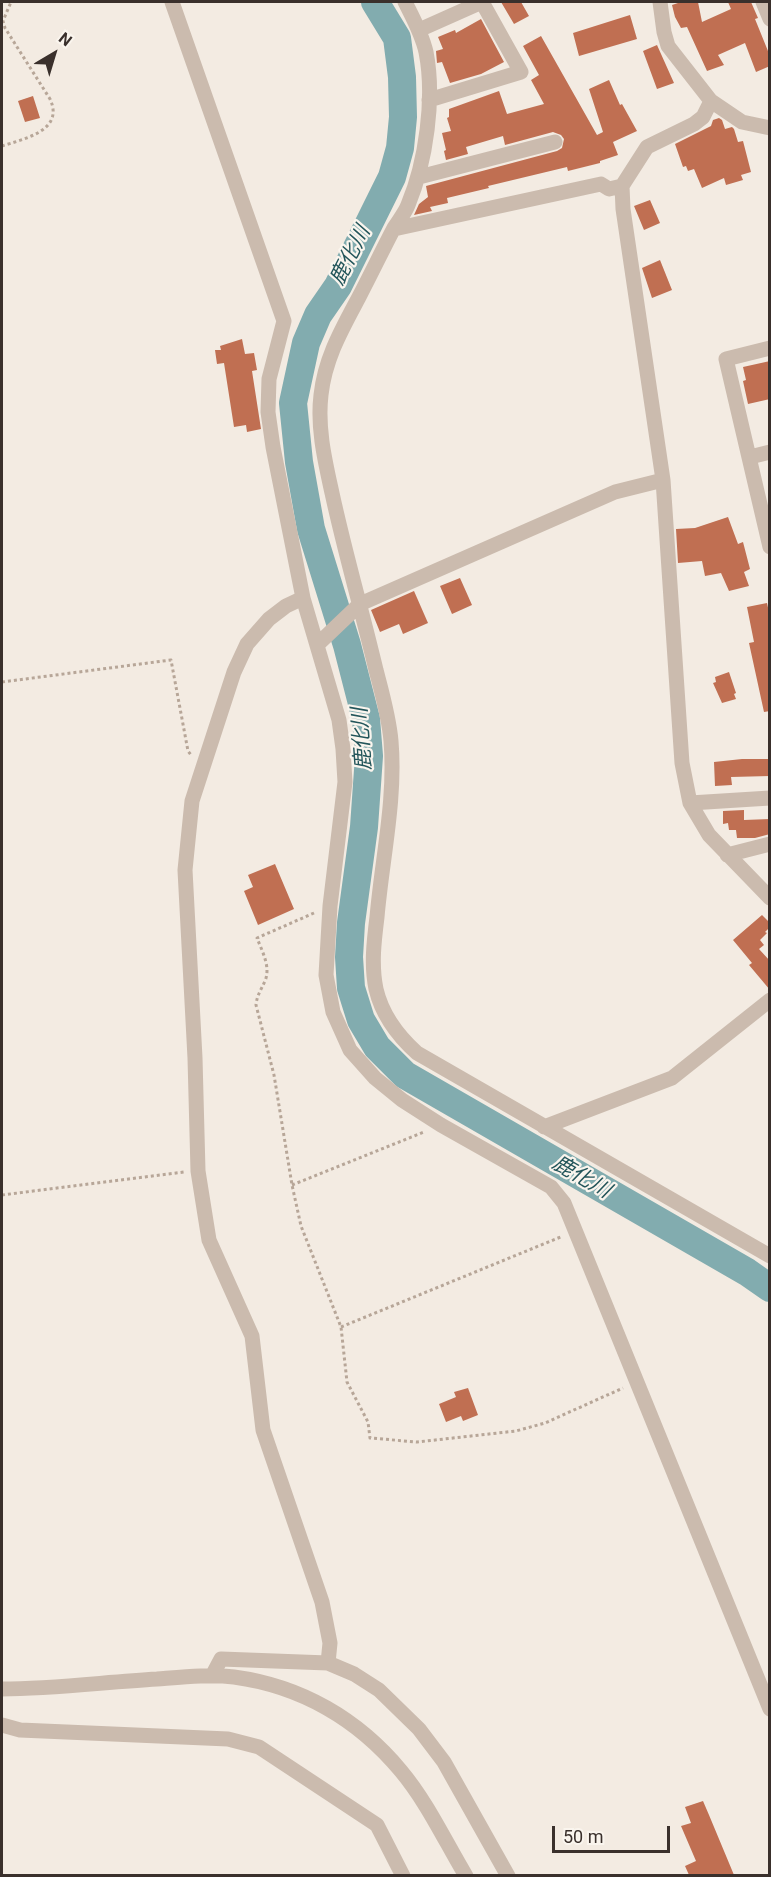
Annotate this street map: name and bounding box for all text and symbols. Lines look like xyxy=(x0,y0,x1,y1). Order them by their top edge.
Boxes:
north arrow xyxy=(24,24,84,84)
text: N xyxy=(55,28,76,50)
water label: 鹿化川 xyxy=(325,222,377,290)
water label: 鹿化川 xyxy=(348,707,378,771)
water label: 鹿化川 xyxy=(547,1151,615,1205)
scale bar xyxy=(555,1814,674,1852)
text: 50 m xyxy=(563,1826,603,1847)

